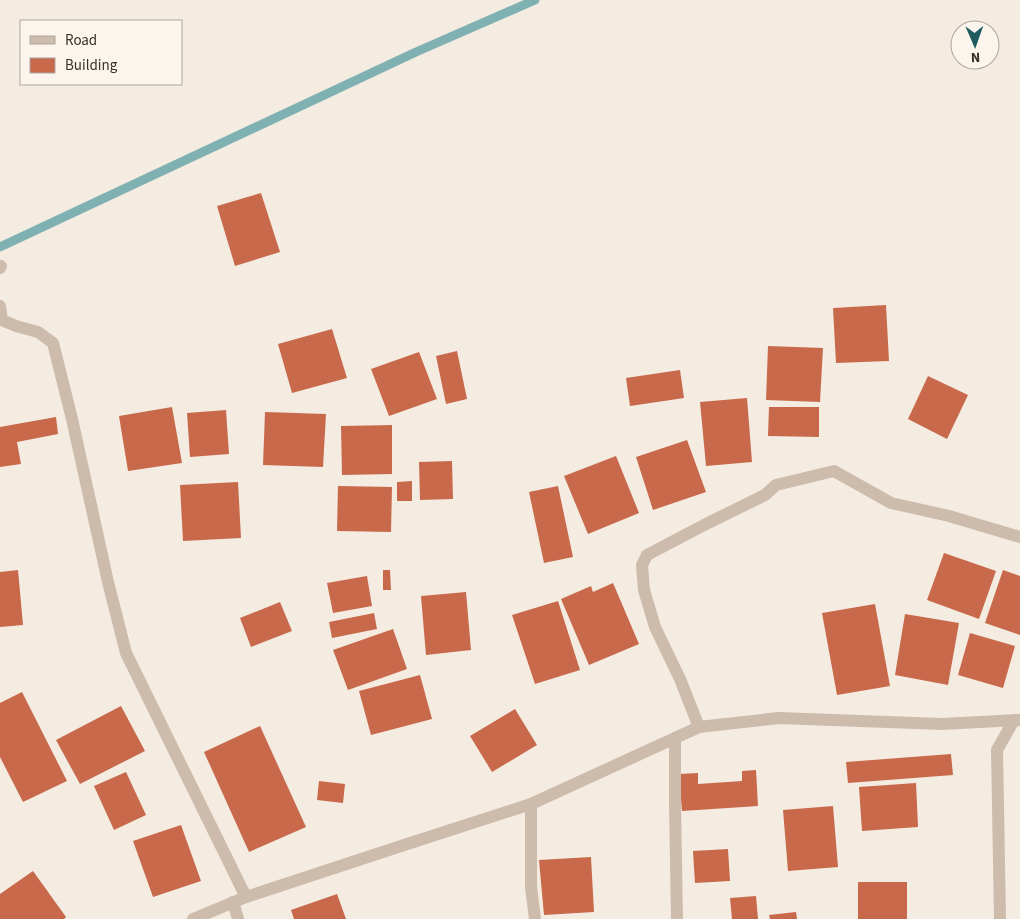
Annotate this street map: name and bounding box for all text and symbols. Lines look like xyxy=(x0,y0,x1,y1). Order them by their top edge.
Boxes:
legend xyxy=(20,20,182,85)
north arrow xyxy=(950,20,1000,70)
text: Road xyxy=(65,30,97,51)
text: N xyxy=(970,47,980,67)
text: Building xyxy=(65,55,118,76)

